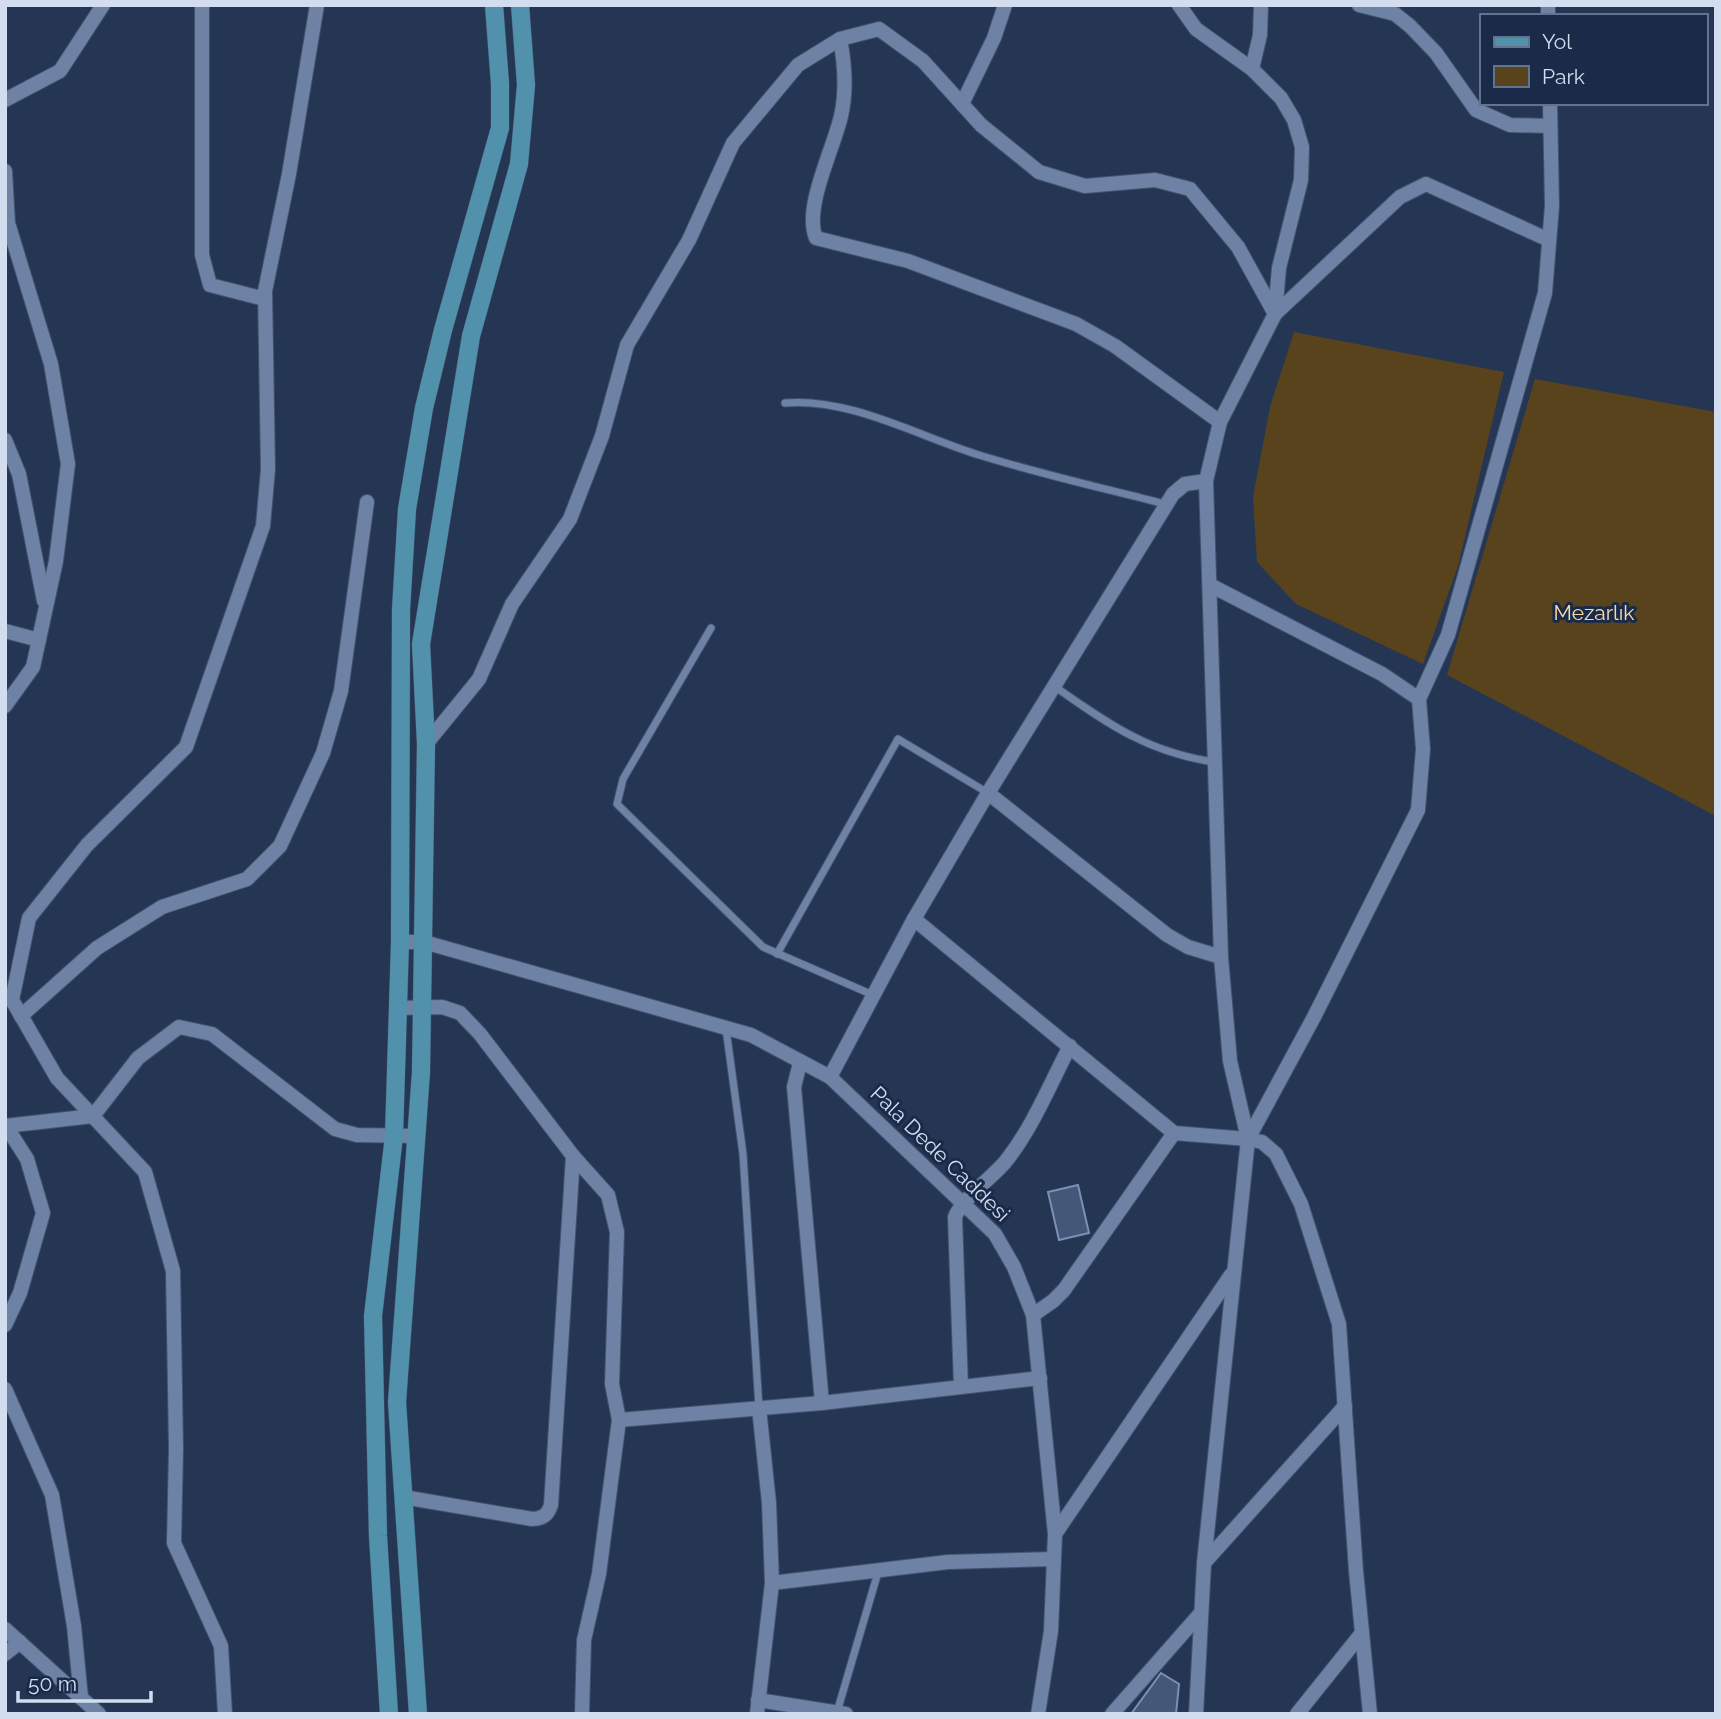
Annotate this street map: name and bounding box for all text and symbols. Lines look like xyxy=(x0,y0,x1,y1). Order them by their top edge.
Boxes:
legend xyxy=(1480,14,1707,105)
text: Yol xyxy=(1542,29,1572,54)
text: Park xyxy=(1542,64,1585,89)
park label: Mezarlık xyxy=(1554,600,1635,625)
street label: Pala Dede Caddesi xyxy=(865,1081,1015,1227)
scale bar xyxy=(18,1660,150,1704)
text: 50 m xyxy=(28,1671,77,1696)

